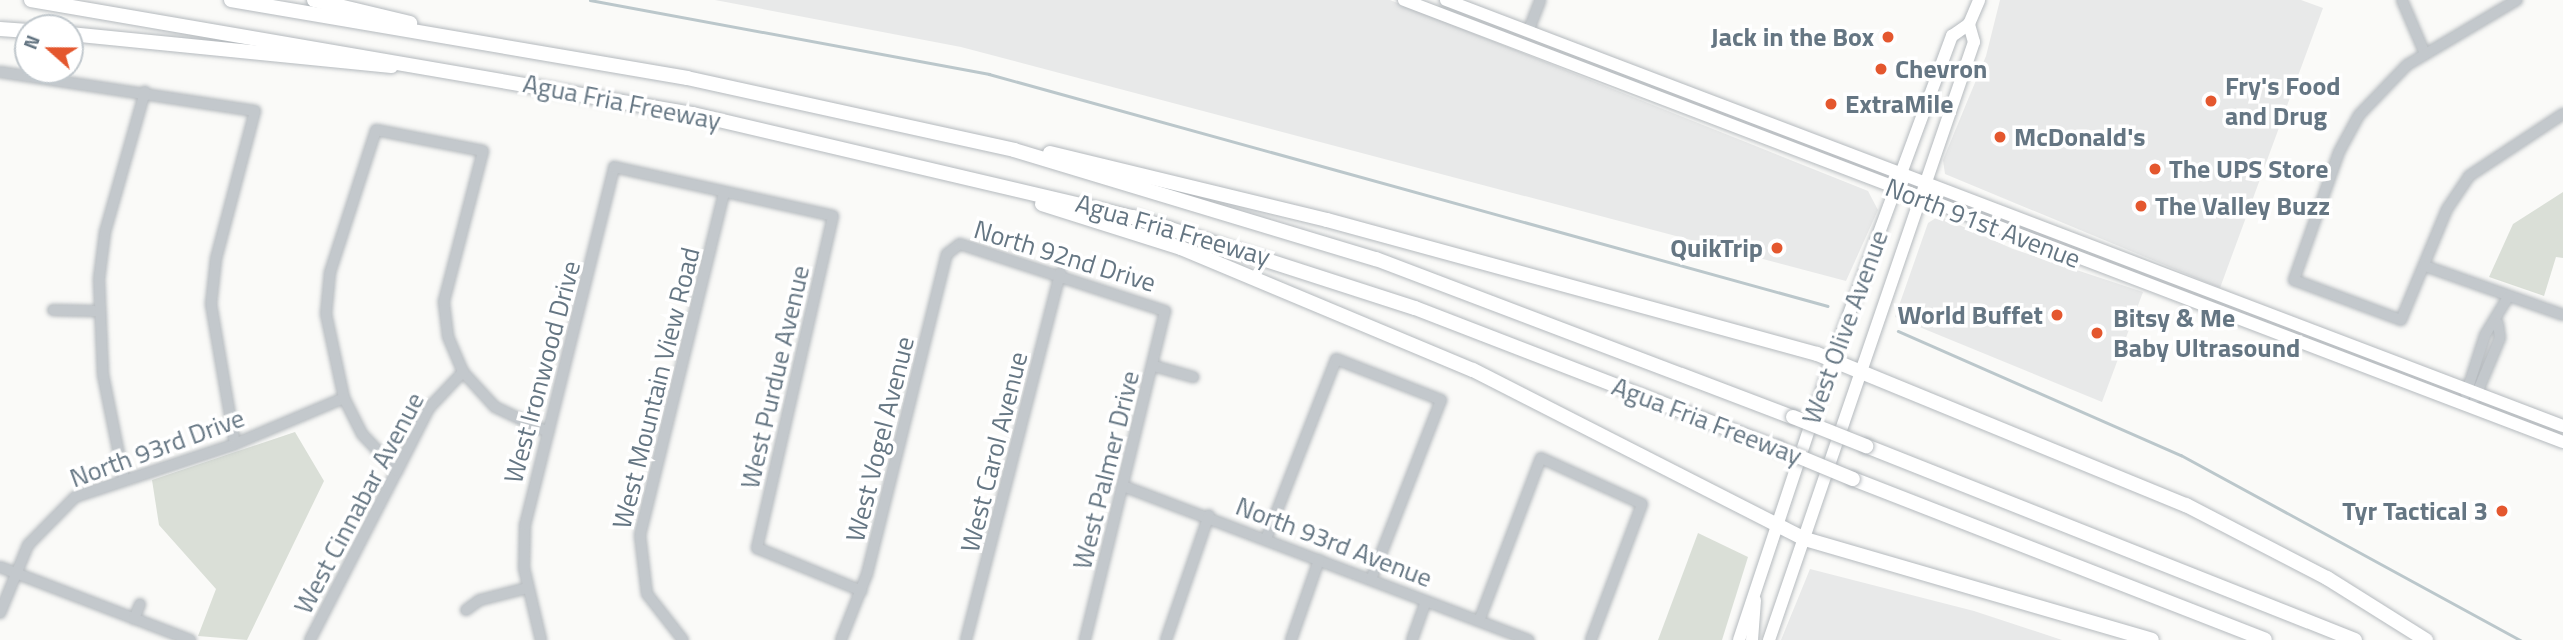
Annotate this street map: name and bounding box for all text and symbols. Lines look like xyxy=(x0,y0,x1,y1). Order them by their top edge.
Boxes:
north arrow xyxy=(14,14,84,84)
place label: Jack in the Box xyxy=(1711,21,1874,53)
marker: Jack in the Box xyxy=(1880,29,1896,45)
text: N xyxy=(15,31,47,53)
place label: Chevron xyxy=(1895,53,1987,85)
marker: Chevron xyxy=(1873,61,1889,77)
street label: Agua Fria Freeway xyxy=(520,68,724,136)
place label: Fry's Food and Drug xyxy=(2225,70,2341,132)
place label: ExtraMile xyxy=(1845,88,1953,120)
marker: Fry's Food and Drug xyxy=(2203,93,2219,109)
marker: ExtraMile xyxy=(1823,96,1839,112)
place label: McDonald's xyxy=(2014,121,2146,153)
marker: McDonald's xyxy=(1992,129,2008,145)
place label: The UPS Store xyxy=(2169,153,2328,185)
marker: The UPS Store xyxy=(2147,161,2163,177)
street label: North 91st Avenue xyxy=(1881,171,2085,275)
street label: Agua Fria Freeway xyxy=(1072,187,1274,273)
place label: The Valley Buzz xyxy=(2155,190,2330,222)
marker: The Valley Buzz xyxy=(2133,198,2149,214)
street label: North 92nd Drive xyxy=(970,214,1160,298)
street label: West Olive Avenue xyxy=(1795,226,1895,428)
place label: QuikTrip xyxy=(1670,232,1763,264)
marker: QuikTrip xyxy=(1769,240,1785,256)
street label: West Mountain View Road xyxy=(606,244,706,532)
street label: West Ironwood Drive xyxy=(497,257,587,487)
street label: West Purdue Avenue xyxy=(734,262,816,492)
place label: World Buffet xyxy=(1897,299,2043,331)
place label: Bitsy & Me Baby Ultrasound xyxy=(2113,302,2300,364)
marker: World Buffet xyxy=(2049,307,2065,323)
marker: Bitsy & Me Baby Ultrasound xyxy=(2087,323,2107,343)
street label: West Vogel Avenue xyxy=(839,333,921,545)
street label: West Carol Avenue xyxy=(954,349,1034,555)
street label: West Palmer Drive xyxy=(1066,368,1146,572)
street label: Agua Fria Freeway xyxy=(1608,370,1806,472)
street label: West Cinnabar Avenue xyxy=(287,387,431,619)
street label: North 93rd Drive xyxy=(66,402,248,494)
street label: North 93rd Avenue xyxy=(1232,490,1436,594)
place label: Tyr Tactical 3 xyxy=(2342,495,2488,527)
marker: Tyr Tactical 3 xyxy=(2494,503,2510,519)

